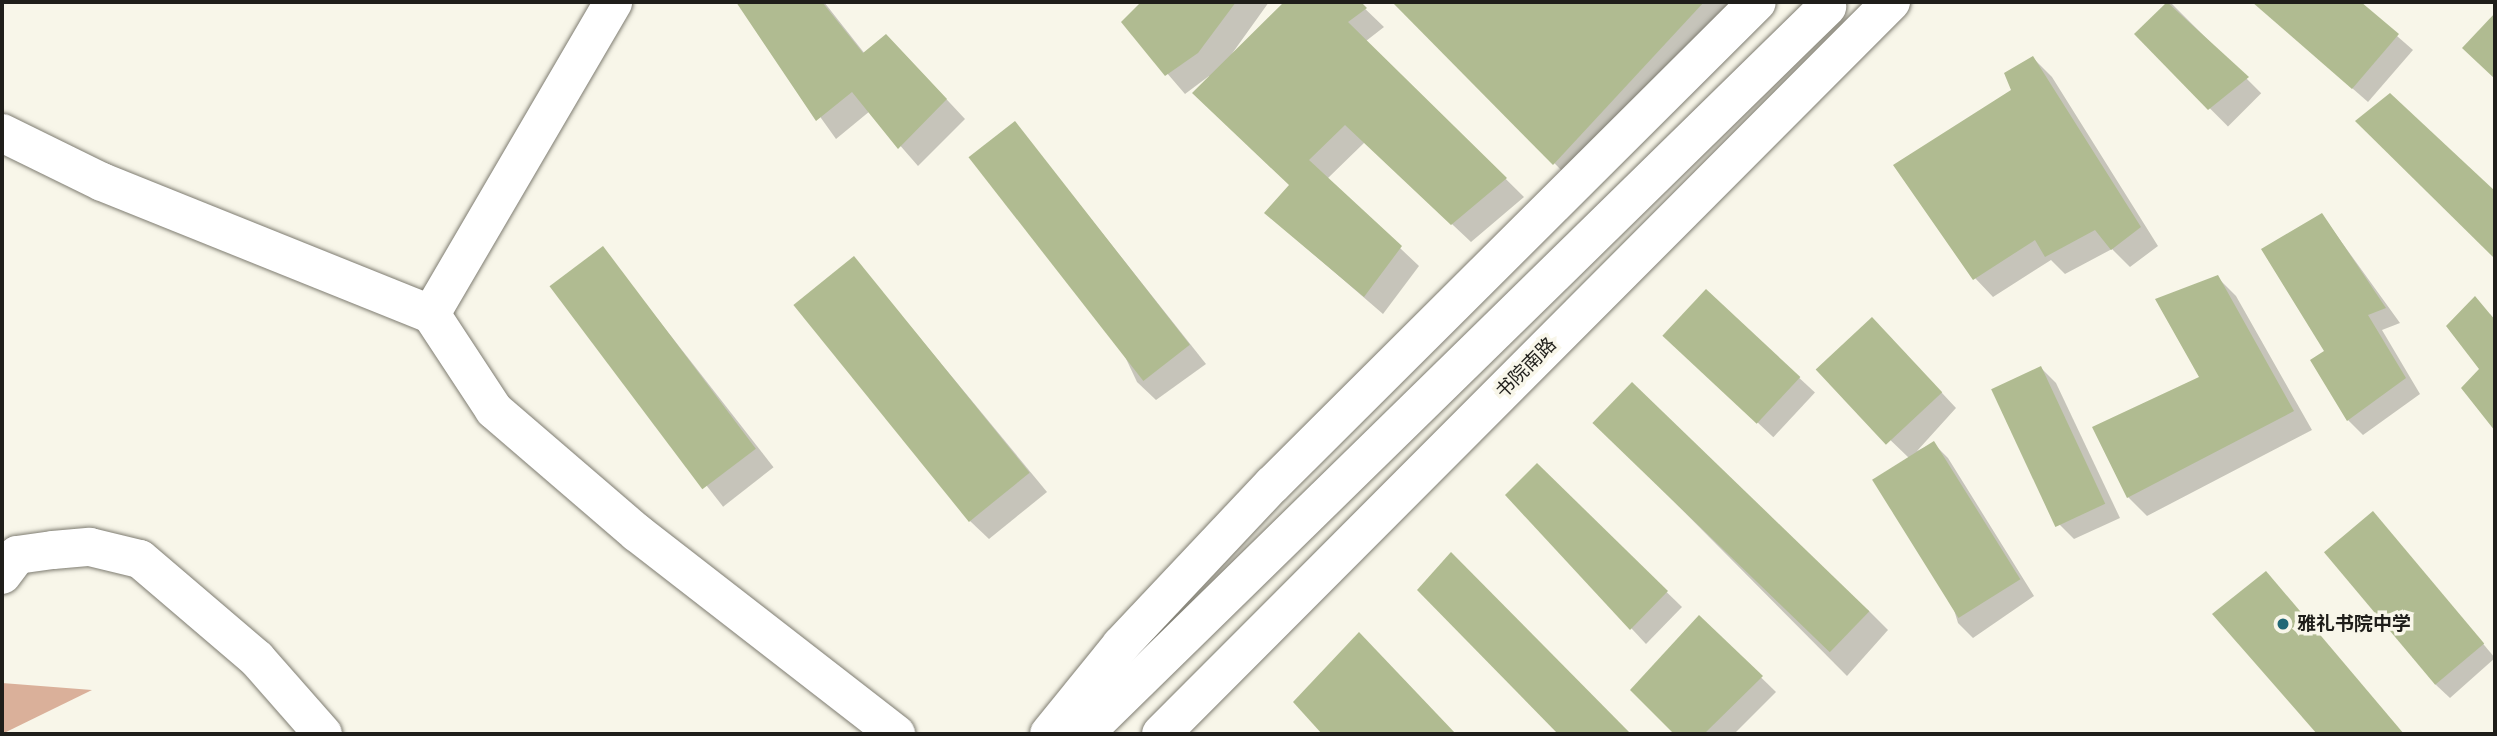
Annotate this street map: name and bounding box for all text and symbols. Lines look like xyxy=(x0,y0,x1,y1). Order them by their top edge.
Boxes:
street label: 书院南路 xyxy=(1491,333,1561,403)
place label: 雅礼书院中学 xyxy=(2297,613,2411,635)
marker: 雅礼书院中学 xyxy=(2275,616,2291,632)

